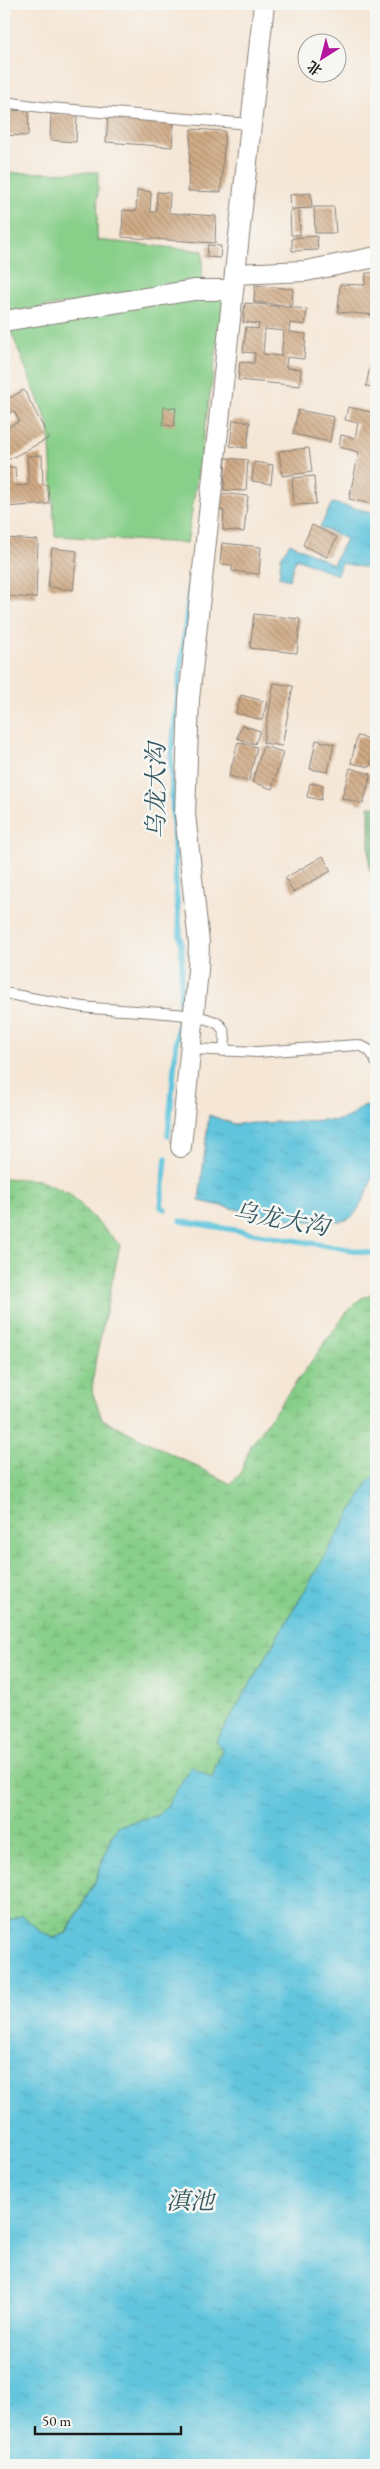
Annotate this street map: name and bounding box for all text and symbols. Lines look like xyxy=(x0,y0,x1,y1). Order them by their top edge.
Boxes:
north arrow xyxy=(298,32,348,82)
text: 北 xyxy=(303,57,325,80)
water label: 乌龙大沟 xyxy=(140,739,171,839)
water label: 乌龙大沟 xyxy=(231,1195,335,1243)
water label: 滇池 xyxy=(166,2185,217,2216)
scale bar xyxy=(35,2404,181,2436)
text: 50 m xyxy=(42,2411,71,2430)

